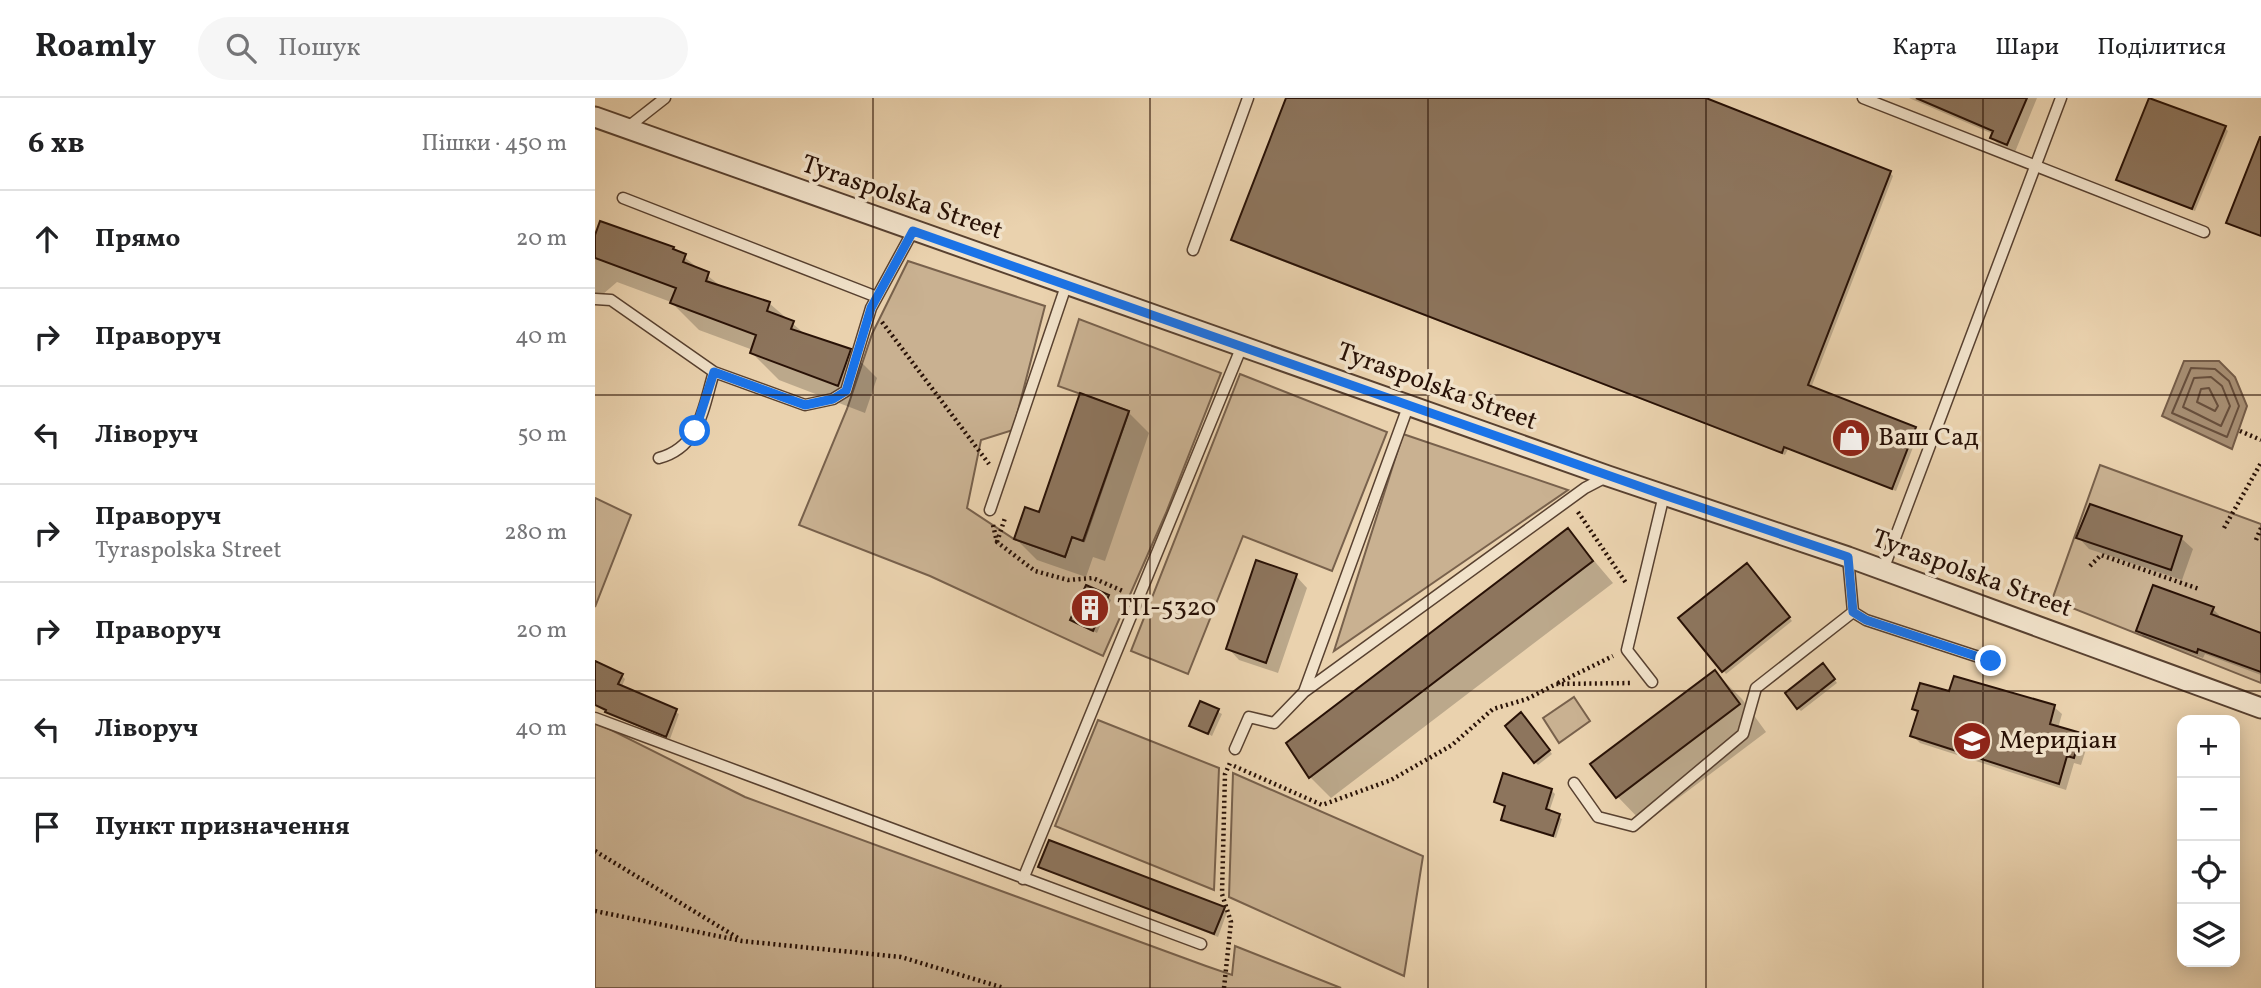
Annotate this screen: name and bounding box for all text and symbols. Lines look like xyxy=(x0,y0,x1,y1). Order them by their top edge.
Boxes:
search box xyxy=(198,17,688,80)
text: Roamly xyxy=(35,25,156,71)
icon: search xyxy=(222,29,260,67)
text: Пошук xyxy=(278,30,360,66)
text: Карта xyxy=(1892,31,1957,65)
text: Шари xyxy=(1995,31,2059,65)
text: Поділитися xyxy=(2097,31,2226,65)
text: 6 хв xyxy=(28,123,85,165)
text: Пішки · 450 m xyxy=(422,128,567,160)
street label: Tyraspolska Street xyxy=(796,147,1008,249)
icon: ahead xyxy=(28,220,66,258)
text: Прямо xyxy=(95,221,180,257)
text: 20 m xyxy=(516,223,567,255)
icon: right xyxy=(28,318,66,356)
text: Праворуч xyxy=(95,319,221,355)
text: 40 m xyxy=(515,321,567,353)
street label: Tyraspolska Street xyxy=(1332,334,1542,440)
route start xyxy=(679,415,710,446)
icon: left xyxy=(28,416,66,454)
text: Ліворуч xyxy=(95,417,198,453)
shop icon: Ваш Сад xyxy=(1830,417,1872,459)
text: 50 m xyxy=(518,419,567,451)
place label: Ваш Сад xyxy=(1878,420,1979,456)
text: Праворуч xyxy=(95,499,221,535)
icon: right xyxy=(28,514,66,552)
text: 280 m xyxy=(504,517,567,549)
street label: Tyraspolska Street xyxy=(1867,521,2077,627)
text: Tyraspolska Street xyxy=(95,535,281,567)
building icon: ТП-5320 xyxy=(1069,587,1111,629)
place label: ТП-5320 xyxy=(1117,590,1216,626)
icon: right xyxy=(28,612,66,650)
text: Праворуч xyxy=(95,613,221,649)
text: 20 m xyxy=(516,615,567,647)
route end xyxy=(1975,645,2006,676)
icon: left xyxy=(28,710,66,748)
text: Ліворуч xyxy=(95,711,198,747)
text: 40 m xyxy=(515,713,567,745)
map controls xyxy=(2177,715,2240,967)
button: + xyxy=(2177,715,2240,778)
school or university icon: Меридіан xyxy=(1951,720,1993,762)
place label: Меридіан xyxy=(1999,723,2117,759)
button: − xyxy=(2177,778,2240,841)
icon: arrive xyxy=(28,808,66,846)
text: Пункт призначення xyxy=(95,809,350,845)
button: locate xyxy=(2177,841,2240,904)
button: layers xyxy=(2177,904,2240,967)

